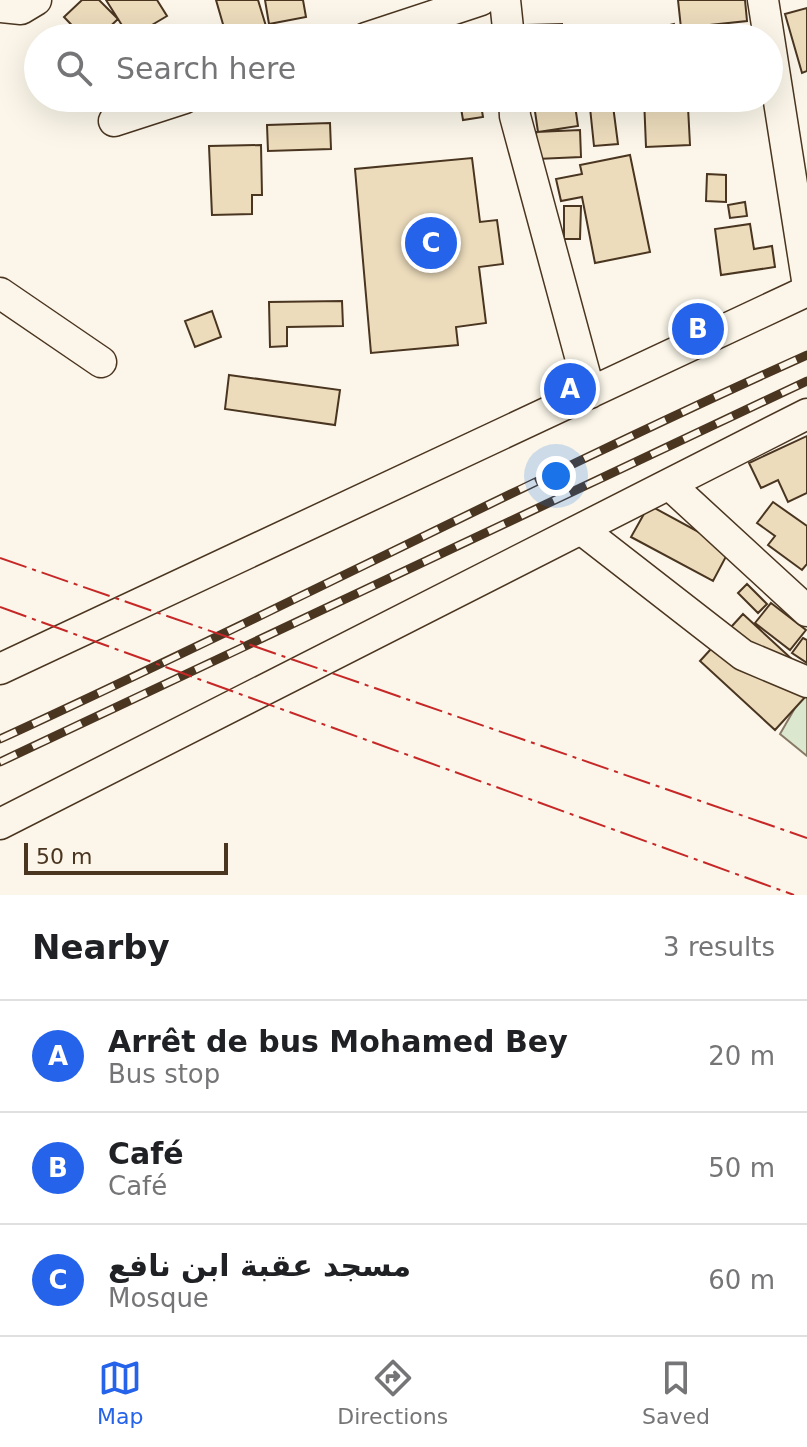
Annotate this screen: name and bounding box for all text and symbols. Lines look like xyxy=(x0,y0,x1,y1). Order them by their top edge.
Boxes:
search box xyxy=(24,24,783,112)
icon: search xyxy=(52,46,96,90)
text: Search here xyxy=(116,51,296,86)
pin: C xyxy=(405,213,457,273)
pin: B xyxy=(672,299,724,359)
pin: A xyxy=(544,359,596,419)
your location xyxy=(536,456,576,496)
scale bar xyxy=(24,839,228,875)
text: 50 m xyxy=(36,844,92,869)
text: Nearby xyxy=(32,927,170,967)
text: 3 results xyxy=(663,932,775,962)
text: Arrêt de bus Mohamed Bey xyxy=(108,1024,568,1059)
text: A xyxy=(48,1041,68,1071)
text: 20 m xyxy=(708,1041,775,1071)
text: Bus stop xyxy=(108,1059,220,1089)
text: Café xyxy=(108,1136,184,1171)
text: B xyxy=(48,1153,68,1183)
text: 50 m xyxy=(708,1153,775,1183)
text: Café xyxy=(108,1171,167,1201)
text: مسجد عقبة ابن نافع xyxy=(108,1248,411,1283)
text: C xyxy=(48,1265,68,1295)
text: 60 m xyxy=(708,1265,775,1295)
text: Mosque xyxy=(108,1283,209,1313)
tab: Map xyxy=(97,1356,143,1429)
tab: Directions xyxy=(337,1356,448,1429)
tab: Saved xyxy=(642,1356,710,1429)

